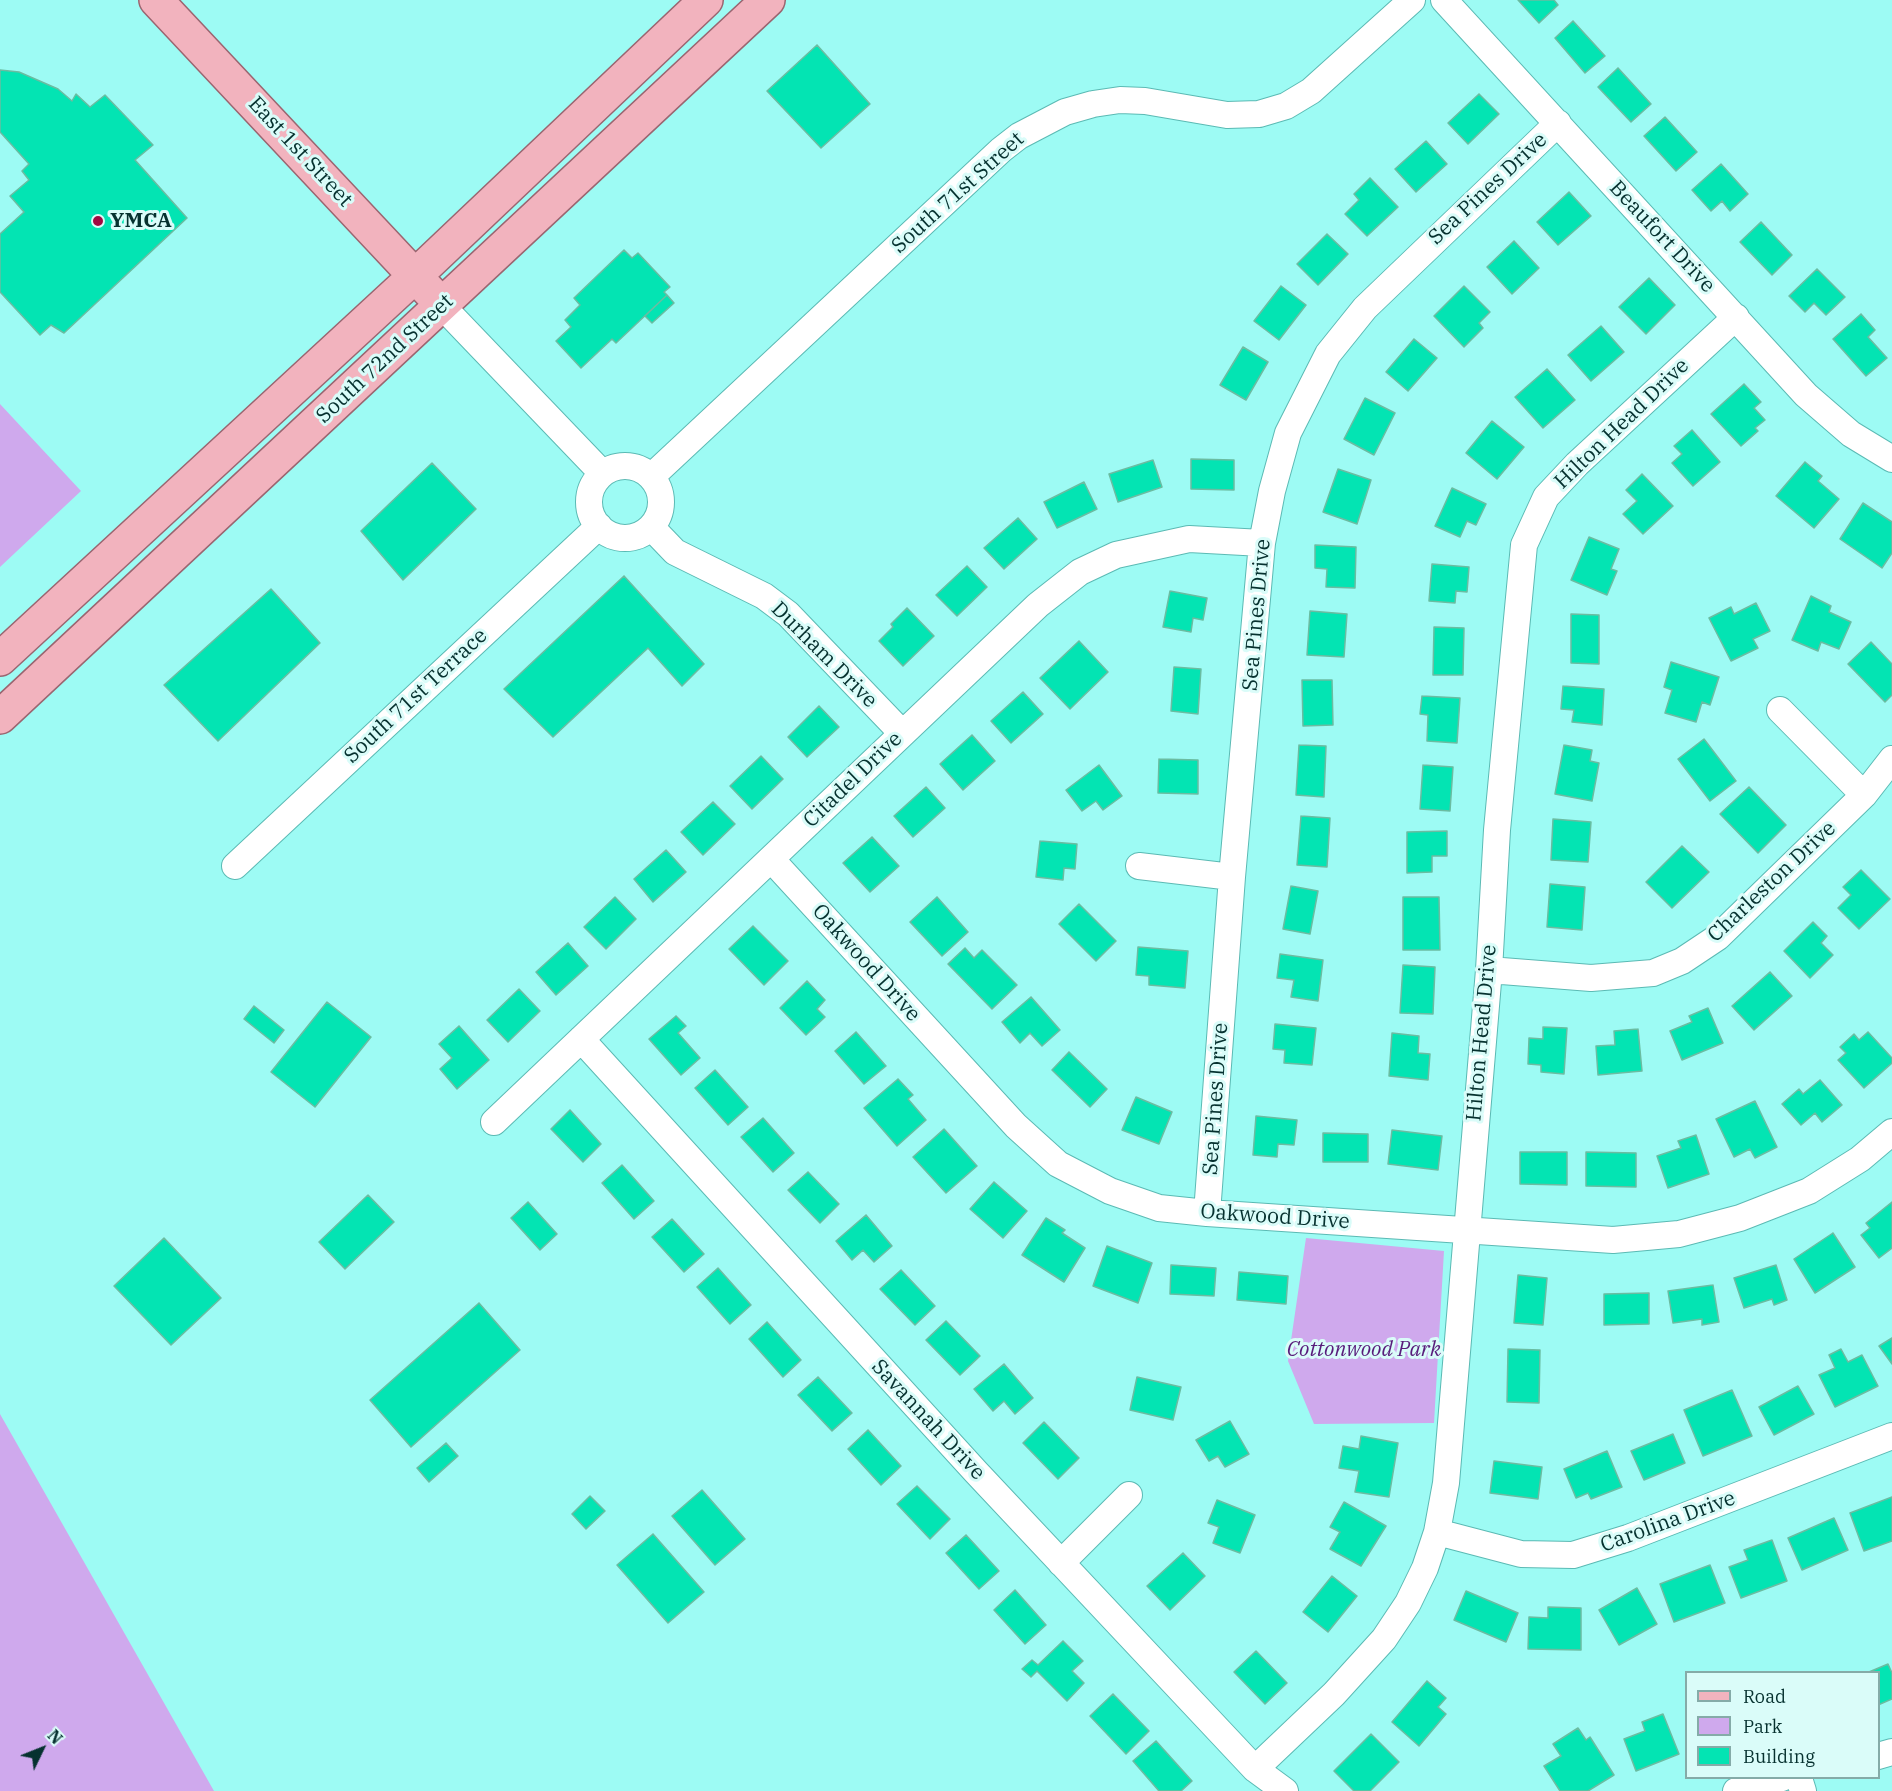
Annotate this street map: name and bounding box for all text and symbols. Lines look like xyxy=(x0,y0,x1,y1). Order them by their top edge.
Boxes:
street label: East 1st Street xyxy=(243,92,357,212)
street label: South 71st Street xyxy=(887,127,1029,259)
street label: Sea Pines Drive xyxy=(1424,128,1552,250)
street label: Beaufort Drive xyxy=(1604,176,1720,298)
place label: YMCA xyxy=(110,208,172,234)
marker: YMCA xyxy=(91,214,105,228)
street label: South 72nd Street xyxy=(311,289,459,429)
street label: Hilton Head Drive xyxy=(1550,353,1694,495)
street label: Sea Pines Drive xyxy=(1238,538,1276,692)
street label: Durham Drive xyxy=(766,597,882,713)
street label: South 71st Terrace xyxy=(339,623,493,769)
street label: Citadel Drive xyxy=(798,727,908,833)
street label: Charleston Drive xyxy=(1703,816,1841,948)
street label: Oakwood Drive xyxy=(807,899,925,1027)
street label: Hilton Head Drive xyxy=(1462,944,1502,1122)
street label: Sea Pines Drive xyxy=(1198,1022,1234,1176)
street label: Oakwood Drive xyxy=(1199,1199,1351,1235)
park label: Cottonwood Park xyxy=(1287,1337,1441,1363)
street label: Savannah Drive xyxy=(866,1355,990,1485)
street label: Carolina Drive xyxy=(1597,1486,1739,1558)
legend xyxy=(1685,1671,1880,1779)
text: Road xyxy=(1743,1685,1786,1708)
text: Park xyxy=(1743,1715,1782,1738)
north arrow xyxy=(12,1719,72,1779)
text: N xyxy=(44,1725,67,1748)
text: Building xyxy=(1743,1745,1815,1768)

